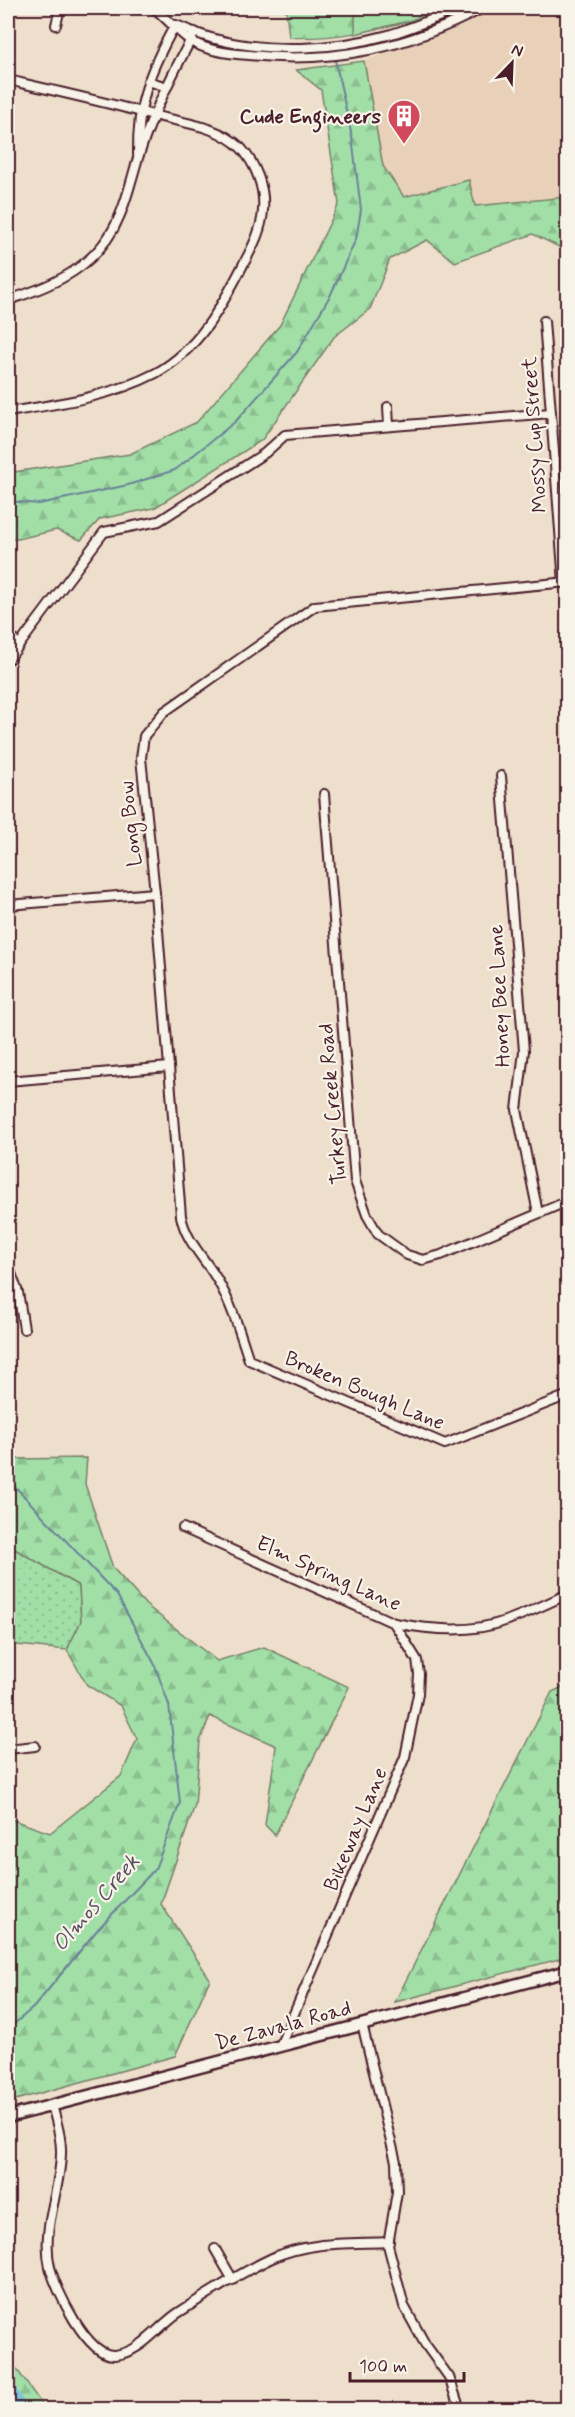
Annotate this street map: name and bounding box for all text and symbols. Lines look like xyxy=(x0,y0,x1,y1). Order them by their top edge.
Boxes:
north arrow xyxy=(482,33,542,93)
text: N xyxy=(508,39,526,62)
building icon: Cude Engineers xyxy=(386,98,422,145)
place label: Cude Engineers xyxy=(240,103,382,133)
street label: Mossy Cup Street xyxy=(516,355,554,514)
street label: Long Bow xyxy=(113,779,150,868)
street label: Honey Bee Lane xyxy=(482,924,518,1068)
street label: Turkey Creek Road xyxy=(312,1022,354,1186)
street label: Broken Bough Lane xyxy=(280,1345,449,1437)
street label: Elm Spring Lane xyxy=(252,1529,405,1618)
street label: Bikeway Lane xyxy=(317,1763,395,1895)
water label: Olmos Creek xyxy=(47,1849,146,1958)
street label: De Zavala Road xyxy=(212,1994,354,2058)
scale bar xyxy=(350,2345,464,2383)
text: 100 m xyxy=(359,2355,407,2379)

